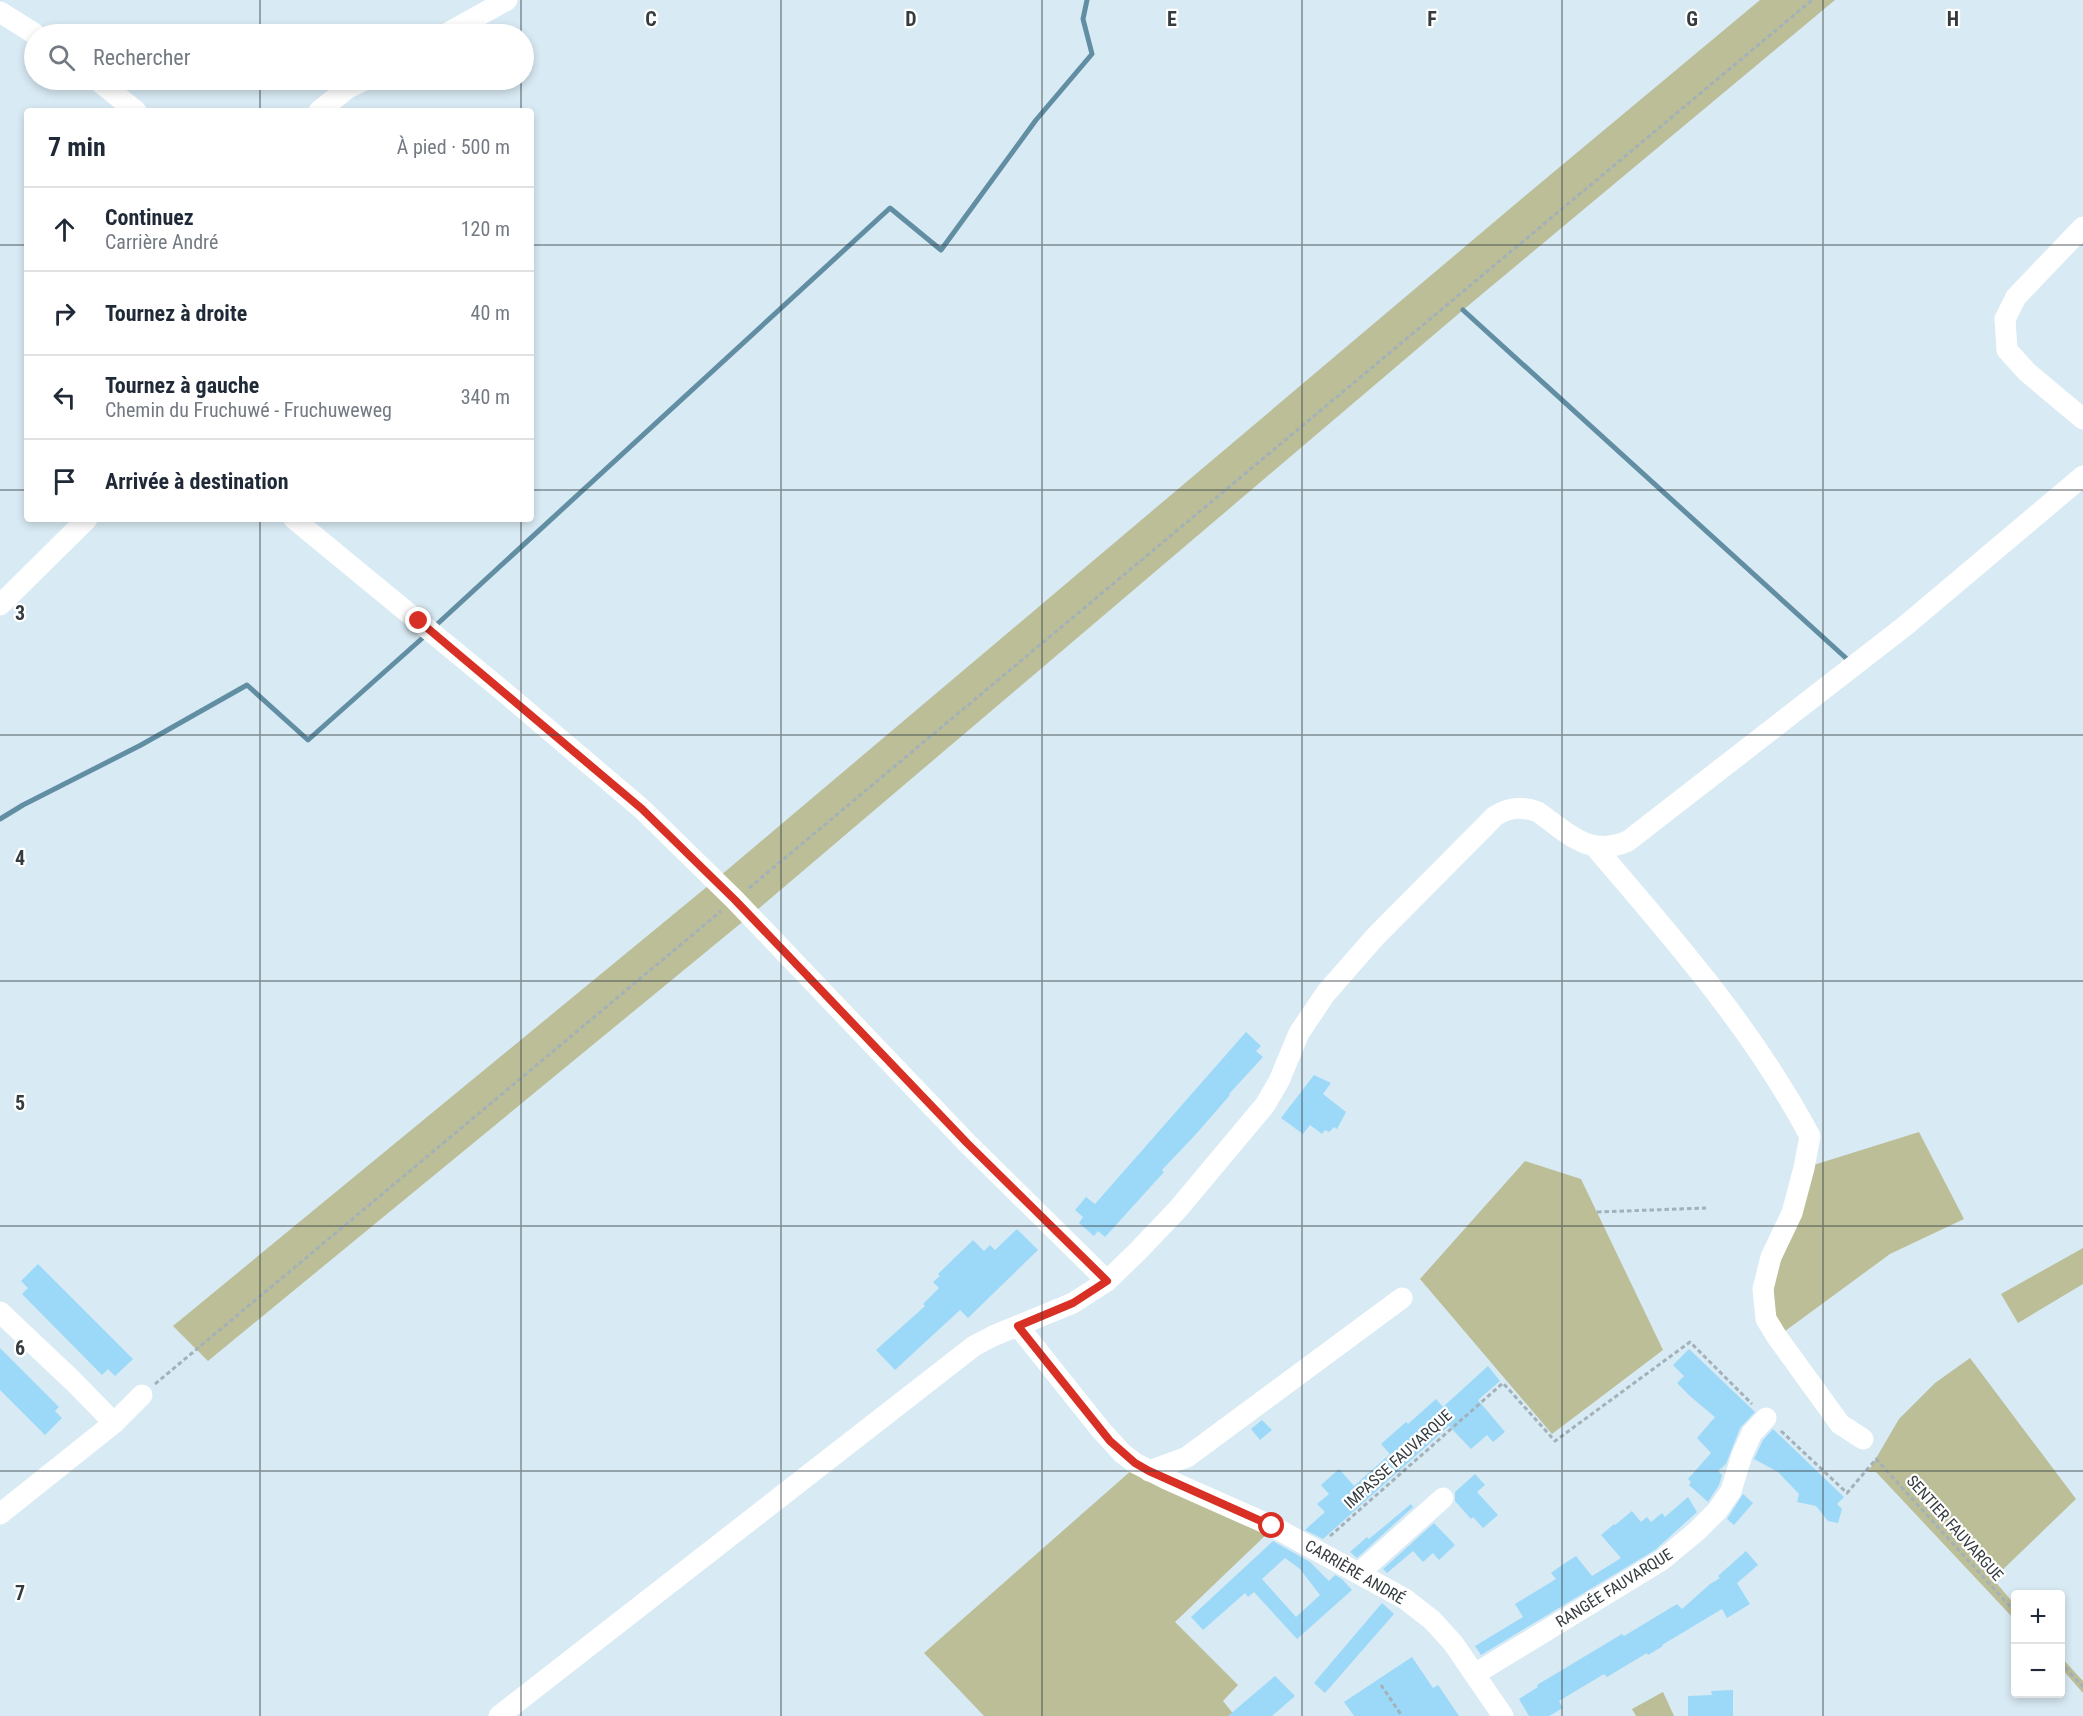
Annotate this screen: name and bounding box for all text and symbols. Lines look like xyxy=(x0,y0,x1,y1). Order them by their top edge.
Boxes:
text: C xyxy=(645,7,657,31)
text: D xyxy=(905,7,917,31)
text: E xyxy=(1167,7,1177,31)
text: F xyxy=(1427,7,1437,31)
text: G xyxy=(1686,7,1698,31)
text: H xyxy=(1947,7,1959,31)
search box xyxy=(24,24,534,90)
icon: search xyxy=(45,41,78,74)
text: Rechercher xyxy=(93,45,190,70)
text: 7 min xyxy=(48,132,106,162)
text: À pied · 500 m xyxy=(397,135,510,159)
text: Continuez xyxy=(105,205,194,230)
icon: ahead xyxy=(48,213,81,246)
text: 120 m xyxy=(461,217,510,241)
text: Carrière André xyxy=(105,230,218,254)
icon: right xyxy=(48,297,81,330)
text: Tournez à droite xyxy=(105,301,247,326)
text: 40 m xyxy=(471,301,510,325)
text: Tournez à gauche xyxy=(105,373,259,398)
icon: left xyxy=(48,381,81,414)
text: 340 m xyxy=(461,385,510,409)
text: Chemin du Fruchuwé - Fruchuweweg xyxy=(105,398,392,422)
icon: arrive xyxy=(48,465,81,498)
text: Arrivée à destination xyxy=(105,469,289,494)
text: 3 xyxy=(15,601,25,625)
route end xyxy=(405,607,431,633)
text: 4 xyxy=(15,846,25,870)
text: 5 xyxy=(15,1091,25,1115)
text: 6 xyxy=(15,1336,25,1360)
street label: IMPASSE FAUVARQUE xyxy=(1340,1406,1456,1512)
street label: SENTIER FAUVARGUE xyxy=(1903,1471,2007,1585)
route start xyxy=(1258,1512,1284,1538)
street label: CARRIÈRE ANDRÉ xyxy=(1302,1536,1408,1608)
street label: RANGÉE FAUVARQUE xyxy=(1552,1544,1676,1631)
text: 7 xyxy=(15,1581,25,1605)
map controls xyxy=(2011,1590,2065,1698)
button: + xyxy=(2011,1590,2065,1644)
button: − xyxy=(2011,1644,2065,1698)

